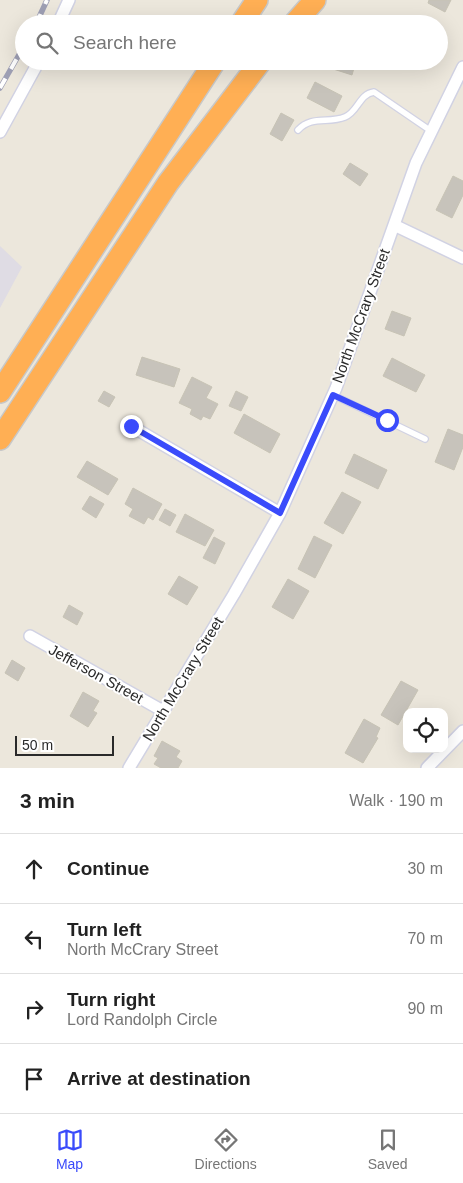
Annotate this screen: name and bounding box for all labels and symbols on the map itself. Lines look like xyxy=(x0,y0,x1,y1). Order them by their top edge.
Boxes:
street label: North McCrary Street xyxy=(328,246,393,385)
route start xyxy=(376,409,399,432)
route end xyxy=(120,415,143,438)
street label: North McCrary Street xyxy=(139,613,227,744)
street label: Jefferson Street xyxy=(46,641,147,707)
scale bar xyxy=(15,733,114,756)

